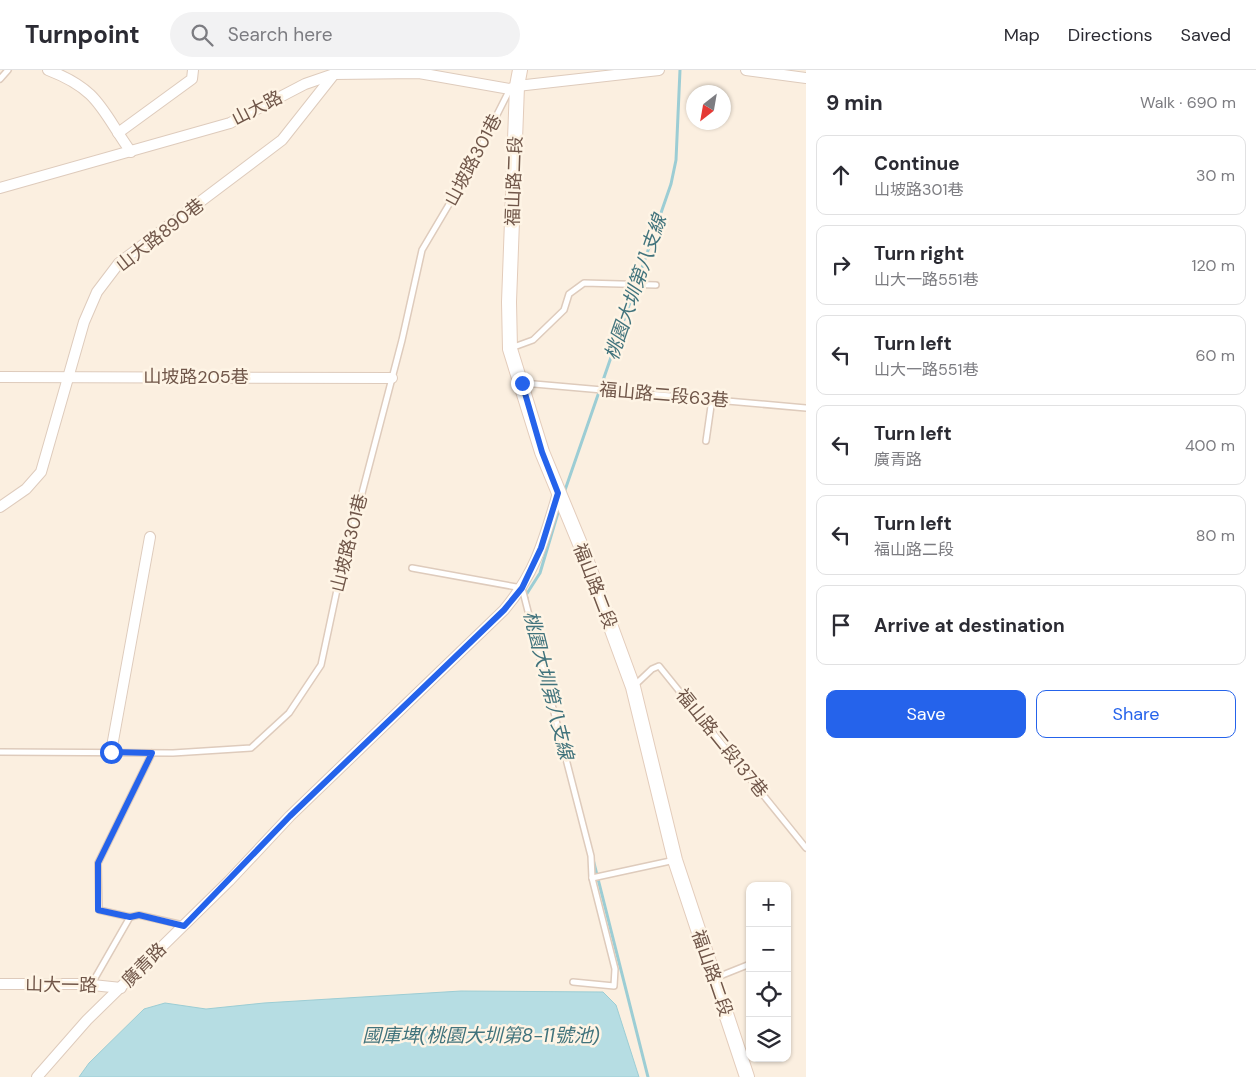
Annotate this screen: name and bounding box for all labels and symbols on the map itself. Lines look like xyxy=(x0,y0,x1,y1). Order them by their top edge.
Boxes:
street label: 山大路 xyxy=(227,85,287,131)
north arrow xyxy=(686,85,731,130)
street label: 山坡路301巷 xyxy=(439,110,507,210)
street label: 福山路二段 xyxy=(500,136,528,226)
street label: 山大路890巷 xyxy=(111,193,209,277)
water label: 桃園大圳第八支線 xyxy=(599,209,673,363)
street label: 山坡路205巷 xyxy=(143,365,249,389)
route end xyxy=(511,372,534,395)
street label: 福山路二段63巷 xyxy=(598,377,730,413)
street label: 山坡路301巷 xyxy=(325,491,373,595)
street label: 福山路二段 xyxy=(568,540,622,632)
water label: 桃園大圳第八支線 xyxy=(518,608,580,764)
street label: 福山路二段137巷 xyxy=(671,684,773,802)
route start xyxy=(100,741,123,764)
street label: 福山路二段 xyxy=(686,927,738,1019)
street label: 廣青路 xyxy=(116,937,172,993)
street label: 山大一路 xyxy=(25,972,97,998)
water label: 國庫埤(桃園大圳第8-11號池) xyxy=(362,1023,600,1048)

